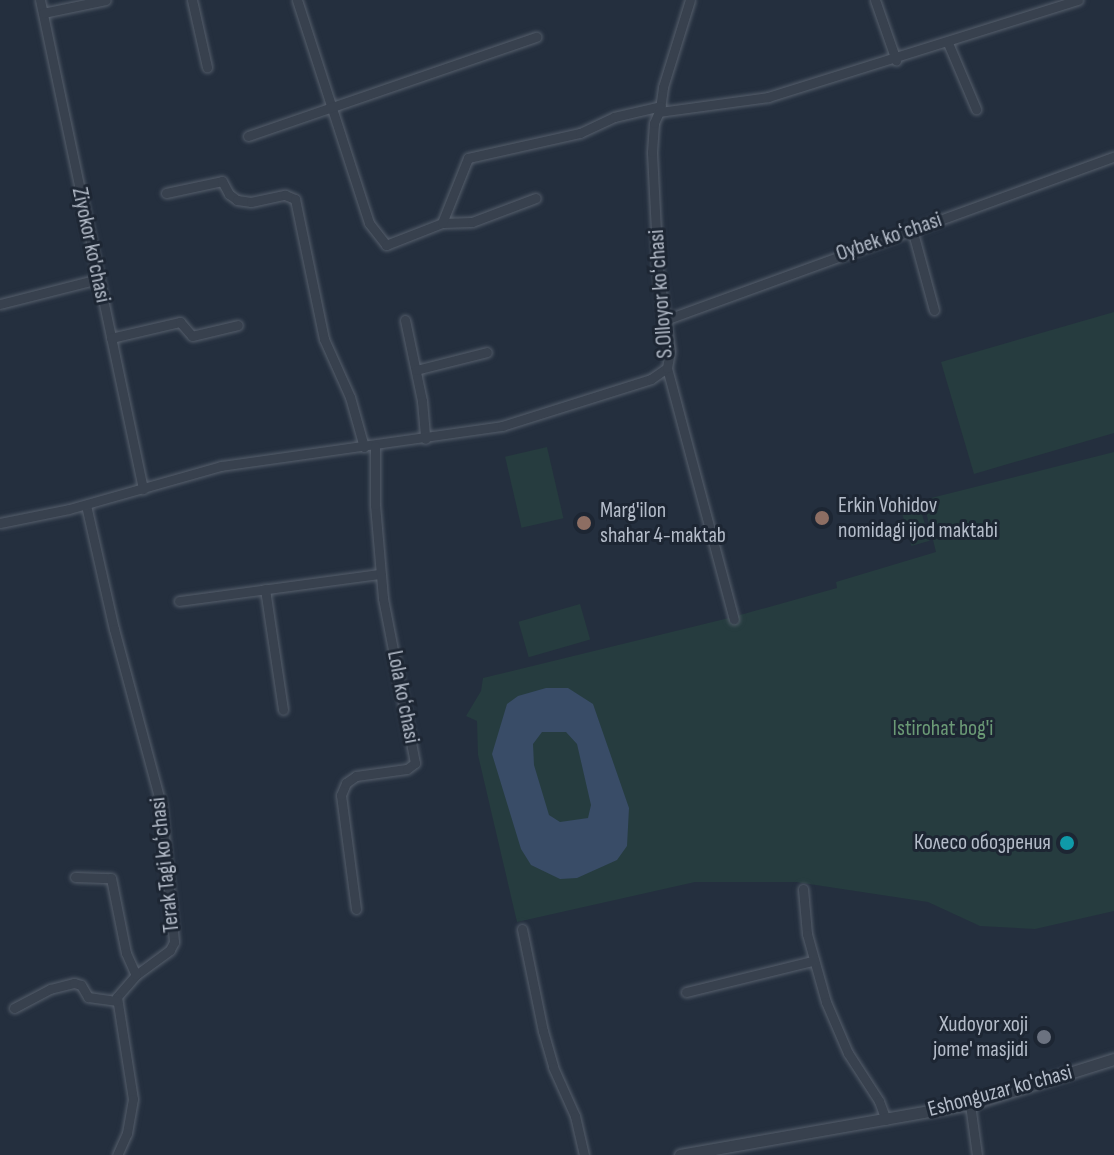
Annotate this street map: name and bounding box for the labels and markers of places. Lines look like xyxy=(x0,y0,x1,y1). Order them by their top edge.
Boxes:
place label: Erkin Vohidov nomidagi ijod maktabi xyxy=(838,492,998,544)
place label: Marg'ilon shahar 4-maktab xyxy=(600,497,726,548)
marker: Erkin Vohidov nomidagi ijod maktabi xyxy=(813,509,831,527)
marker: Marg'ilon shahar 4-maktab xyxy=(575,514,593,532)
place label: Колесо обозрения xyxy=(914,830,1051,856)
marker: Колесо обозрения xyxy=(1058,834,1076,852)
place label: Xudoyor xoji jome' masjidi xyxy=(933,1011,1028,1062)
marker: Xudoyor xoji jome' masjidi xyxy=(1035,1028,1053,1046)

